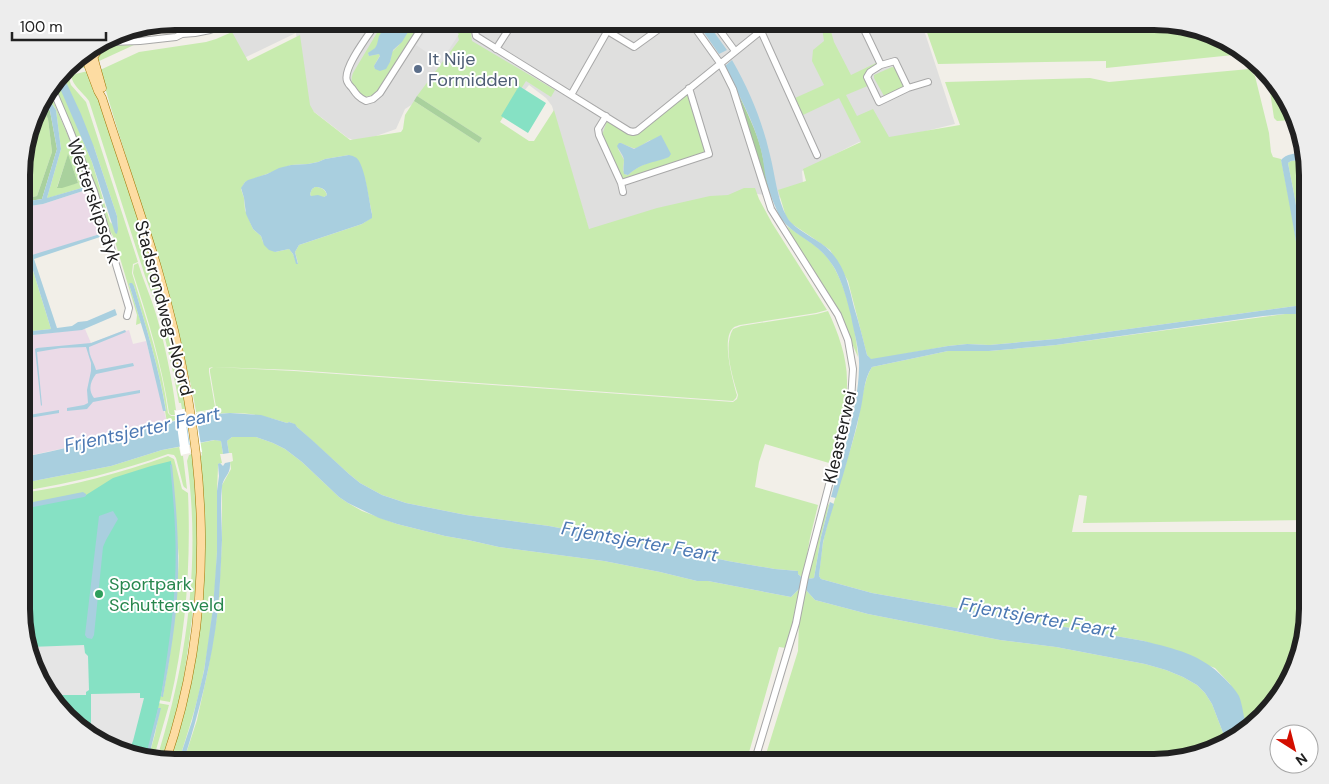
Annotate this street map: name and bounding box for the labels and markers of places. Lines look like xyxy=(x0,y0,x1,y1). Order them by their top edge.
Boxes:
place label: It Nije Formidden xyxy=(428,47,518,92)
marker: It Nije Formidden xyxy=(412,63,424,75)
place label: Sportpark Schuttersveld xyxy=(109,572,224,617)
marker: Sportpark Schuttersveld xyxy=(93,588,105,600)

